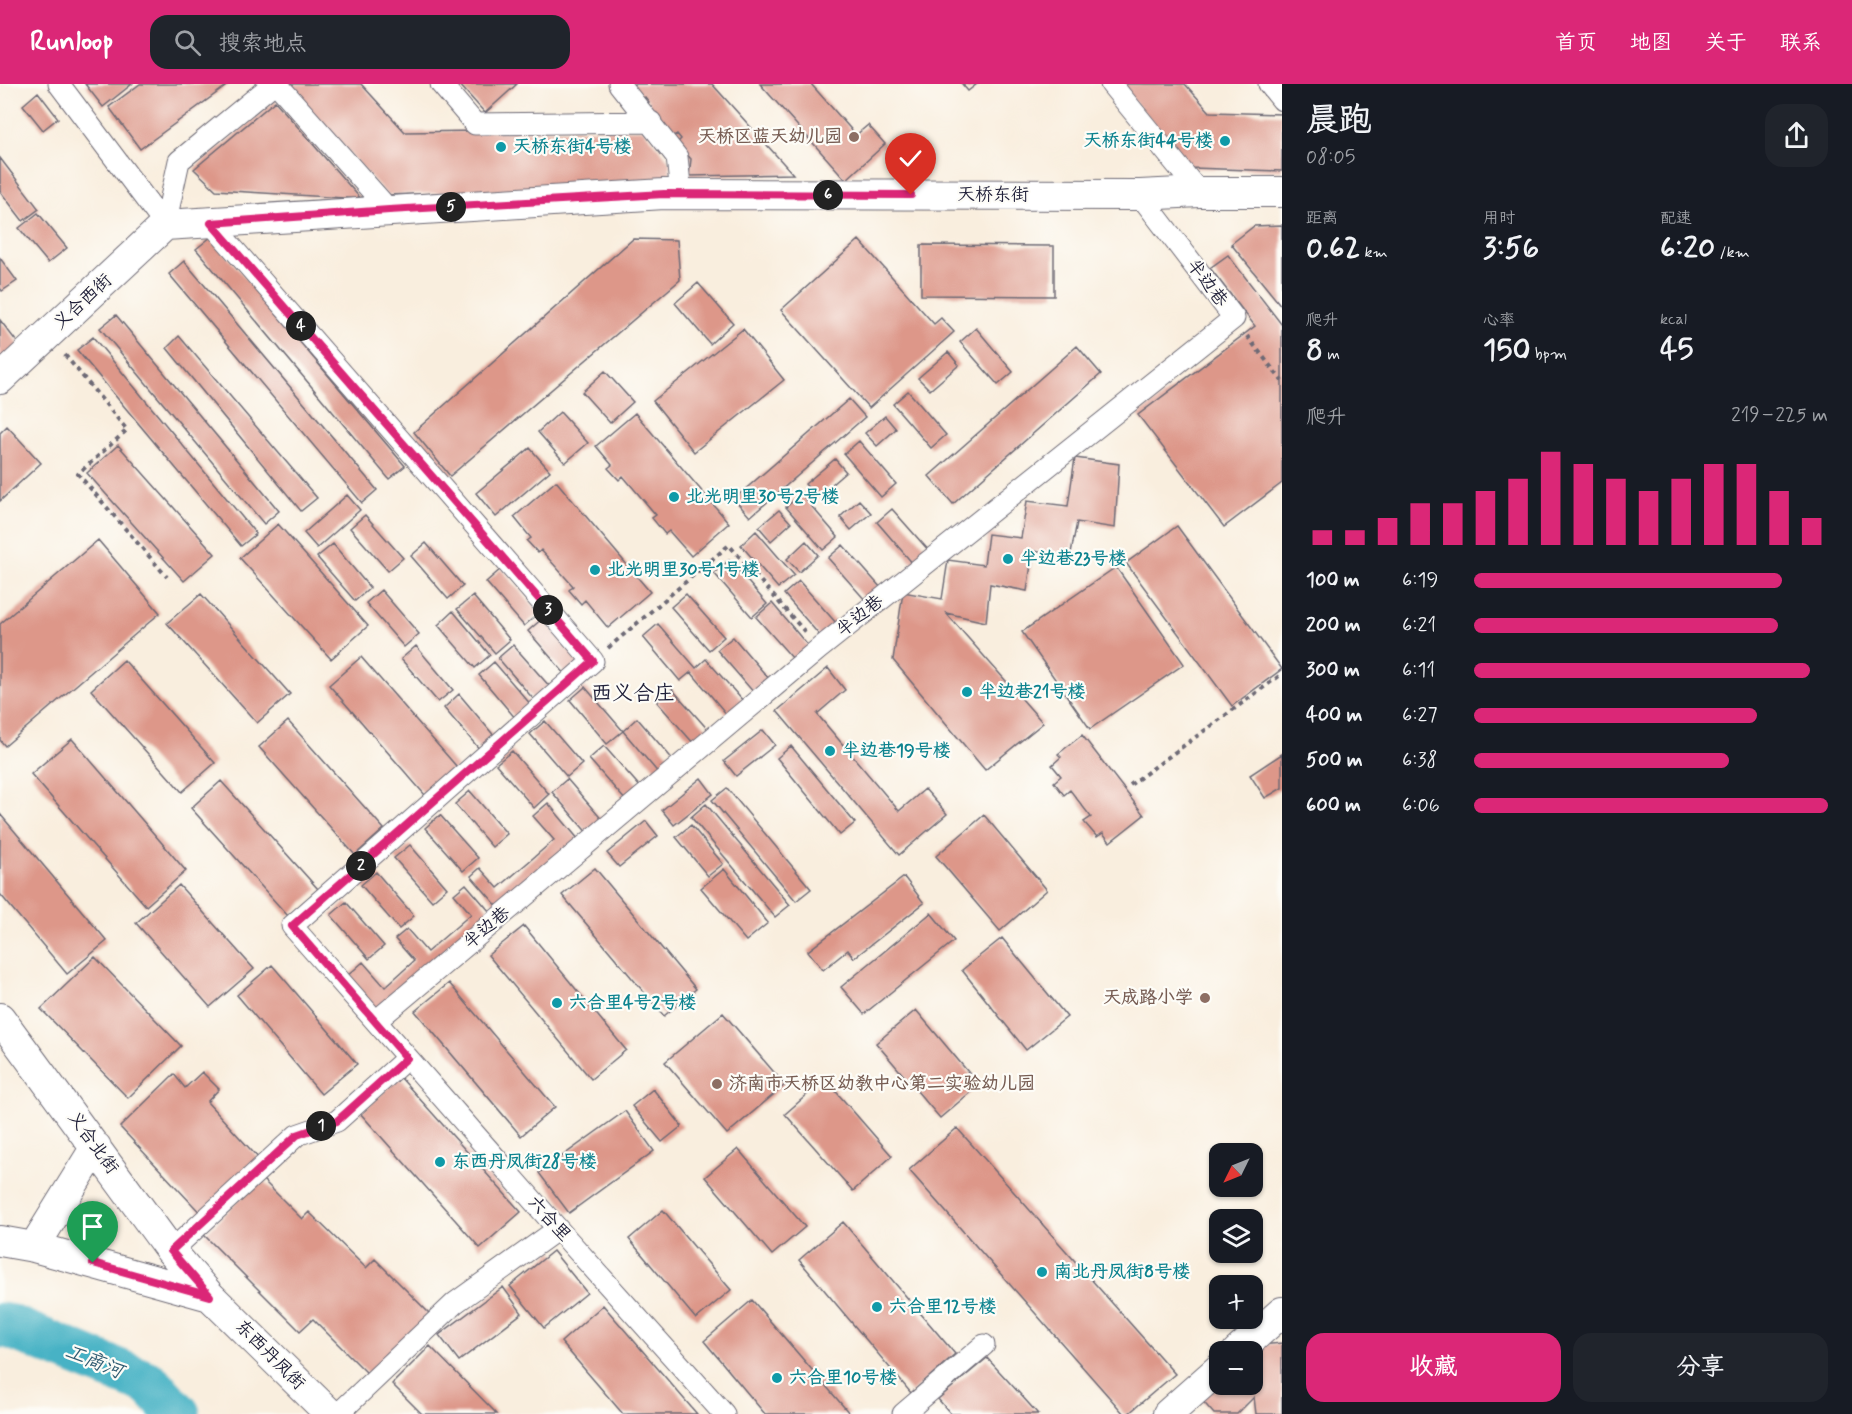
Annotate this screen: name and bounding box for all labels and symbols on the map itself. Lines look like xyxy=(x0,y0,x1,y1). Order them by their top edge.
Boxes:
place label: 天桥区蓝天幼儿园 xyxy=(698,125,842,149)
place label: 天桥东街44号楼 xyxy=(1084,129,1213,153)
marker: 天桥区蓝天幼儿园 xyxy=(847,130,861,144)
pin xyxy=(885,133,936,195)
marker: 天桥东街44号楼 xyxy=(1218,134,1232,148)
place label: 天桥东街4号楼 xyxy=(513,135,631,159)
marker: 天桥东街4号楼 xyxy=(494,140,508,154)
pin: 6 xyxy=(813,180,843,210)
street label: 天桥东街 xyxy=(957,183,1029,207)
pin: 5 xyxy=(436,192,466,222)
street label: 半边巷 xyxy=(1181,254,1233,312)
street label: 义合西街 xyxy=(48,269,118,335)
pin: 4 xyxy=(286,311,316,341)
place label: 北光明里30号2号楼 xyxy=(686,485,839,509)
marker: 北光明里30号2号楼 xyxy=(667,490,681,504)
place label: 半边巷23号楼 xyxy=(1020,547,1126,571)
marker: 半边巷23号楼 xyxy=(1001,552,1015,566)
place label: 北光明里30号1号楼 xyxy=(607,558,759,582)
marker: 北光明里30号1号楼 xyxy=(588,563,602,577)
street label: 半边巷 xyxy=(831,590,889,642)
pin: 3 xyxy=(533,595,563,625)
district label: 西义合庄 xyxy=(591,680,675,708)
place label: 半边巷21号楼 xyxy=(979,680,1086,704)
marker: 半边巷21号楼 xyxy=(960,685,974,699)
place label: 半边巷19号楼 xyxy=(842,739,951,763)
marker: 半边巷19号楼 xyxy=(823,744,837,758)
pin: 2 xyxy=(346,851,376,881)
street label: 半边巷 xyxy=(459,901,515,955)
place label: 天成路小学 xyxy=(1103,986,1193,1010)
place label: 六合里4号2号楼 xyxy=(569,991,696,1015)
marker: 天成路小学 xyxy=(1198,991,1212,1005)
marker: 六合里4号2号楼 xyxy=(550,996,564,1010)
place label: 济南市天桥区幼教中心第二实验幼儿园 xyxy=(729,1072,1035,1096)
marker: 济南市天桥区幼教中心第二实验幼儿园 xyxy=(710,1077,724,1091)
street label: 义合北街 xyxy=(62,1107,124,1179)
pin: 1 xyxy=(306,1111,336,1141)
north arrow xyxy=(1209,1143,1263,1197)
place label: 东西丹凤街28号楼 xyxy=(452,1150,597,1174)
marker: 东西丹凤街28号楼 xyxy=(433,1155,447,1169)
street label: 六合里 xyxy=(522,1191,576,1247)
pin xyxy=(67,1201,118,1263)
place label: 南北丹凤街8号楼 xyxy=(1054,1260,1190,1284)
marker: 南北丹凤街8号楼 xyxy=(1035,1265,1049,1279)
place label: 六合里12号楼 xyxy=(889,1295,997,1319)
marker: 六合里12号楼 xyxy=(870,1300,884,1314)
street label: 东西丹凤街 xyxy=(230,1315,310,1395)
water label: 工商河 xyxy=(61,1338,130,1387)
place label: 六合里10号楼 xyxy=(789,1366,897,1390)
marker: 六合里10号楼 xyxy=(770,1371,784,1385)

